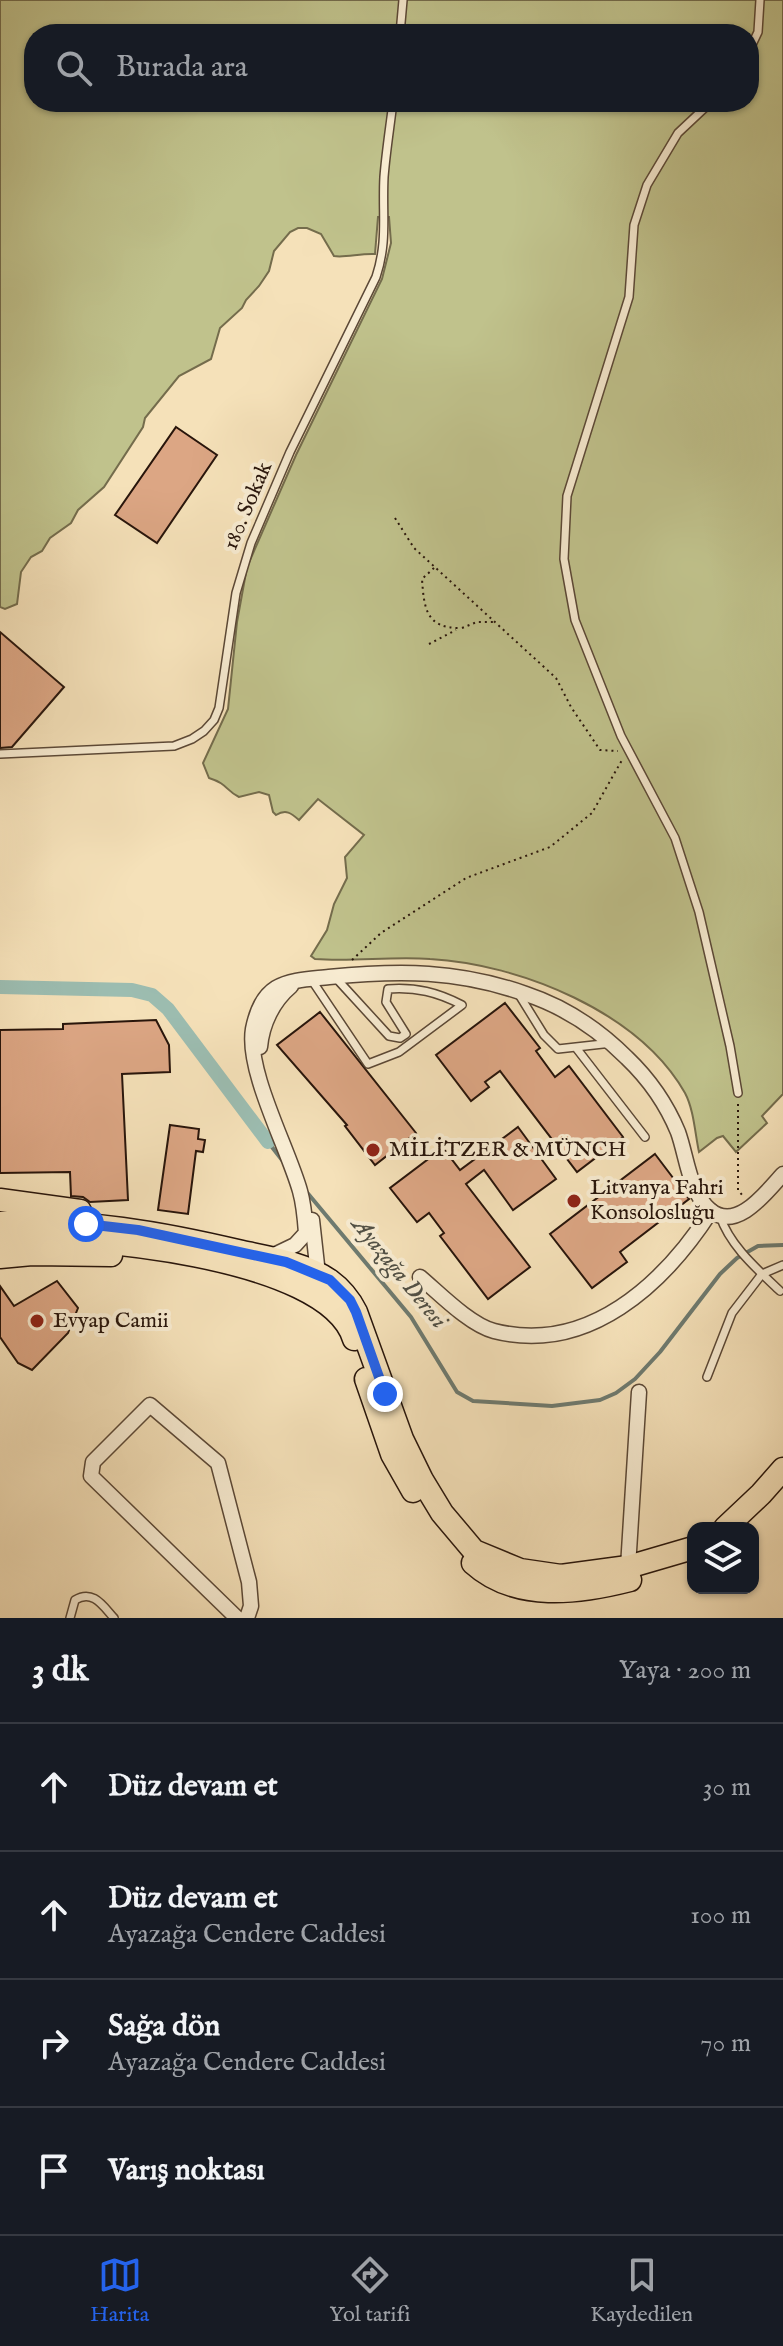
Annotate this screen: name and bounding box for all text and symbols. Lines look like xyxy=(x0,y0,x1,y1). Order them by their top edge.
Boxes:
search box xyxy=(24,24,759,112)
icon: search xyxy=(52,46,96,90)
text: Burada ara xyxy=(116,49,248,87)
street label: 180. Sokak xyxy=(217,457,279,554)
place label: MİLİTZER & MÜNCH xyxy=(389,1136,626,1164)
marker: MİLİTZER & MÜNCH xyxy=(364,1141,382,1159)
place label: Litvanya Fahri Konsolosluğu xyxy=(590,1174,724,1227)
marker: Litvanya Fahri Konsolosluğu xyxy=(565,1192,583,1210)
route start xyxy=(68,1206,104,1242)
water label: Ayazağa Deresi xyxy=(342,1208,455,1337)
place label: Evyap Camii xyxy=(53,1307,169,1335)
marker: Evyap Camii xyxy=(28,1312,46,1330)
route end xyxy=(367,1376,403,1412)
map controls xyxy=(687,1522,759,1594)
button: layers xyxy=(687,1522,759,1594)
text: 3 dk xyxy=(32,1649,88,1692)
text: Yaya · 200 m xyxy=(619,1654,751,1687)
icon: ahead xyxy=(32,1765,76,1809)
text: Düz devam et xyxy=(108,1768,278,1806)
text: 30 m xyxy=(703,1771,751,1804)
text: Düz devam et xyxy=(108,1880,278,1918)
icon: ahead xyxy=(32,1893,76,1937)
text: 100 m xyxy=(690,1899,751,1932)
text: Ayazağa Cendere Caddesi xyxy=(108,1918,386,1951)
text: Sağa dön xyxy=(108,2008,220,2046)
icon: right xyxy=(32,2021,76,2065)
text: 70 m xyxy=(700,2027,751,2060)
text: Ayazağa Cendere Caddesi xyxy=(108,2046,386,2079)
icon: arrive xyxy=(32,2149,76,2193)
text: Varış noktası xyxy=(108,2152,265,2190)
tab: Harita xyxy=(90,2253,149,2329)
tab: Yol tarifi xyxy=(329,2253,410,2329)
tab: Kaydedilen xyxy=(590,2253,693,2329)

